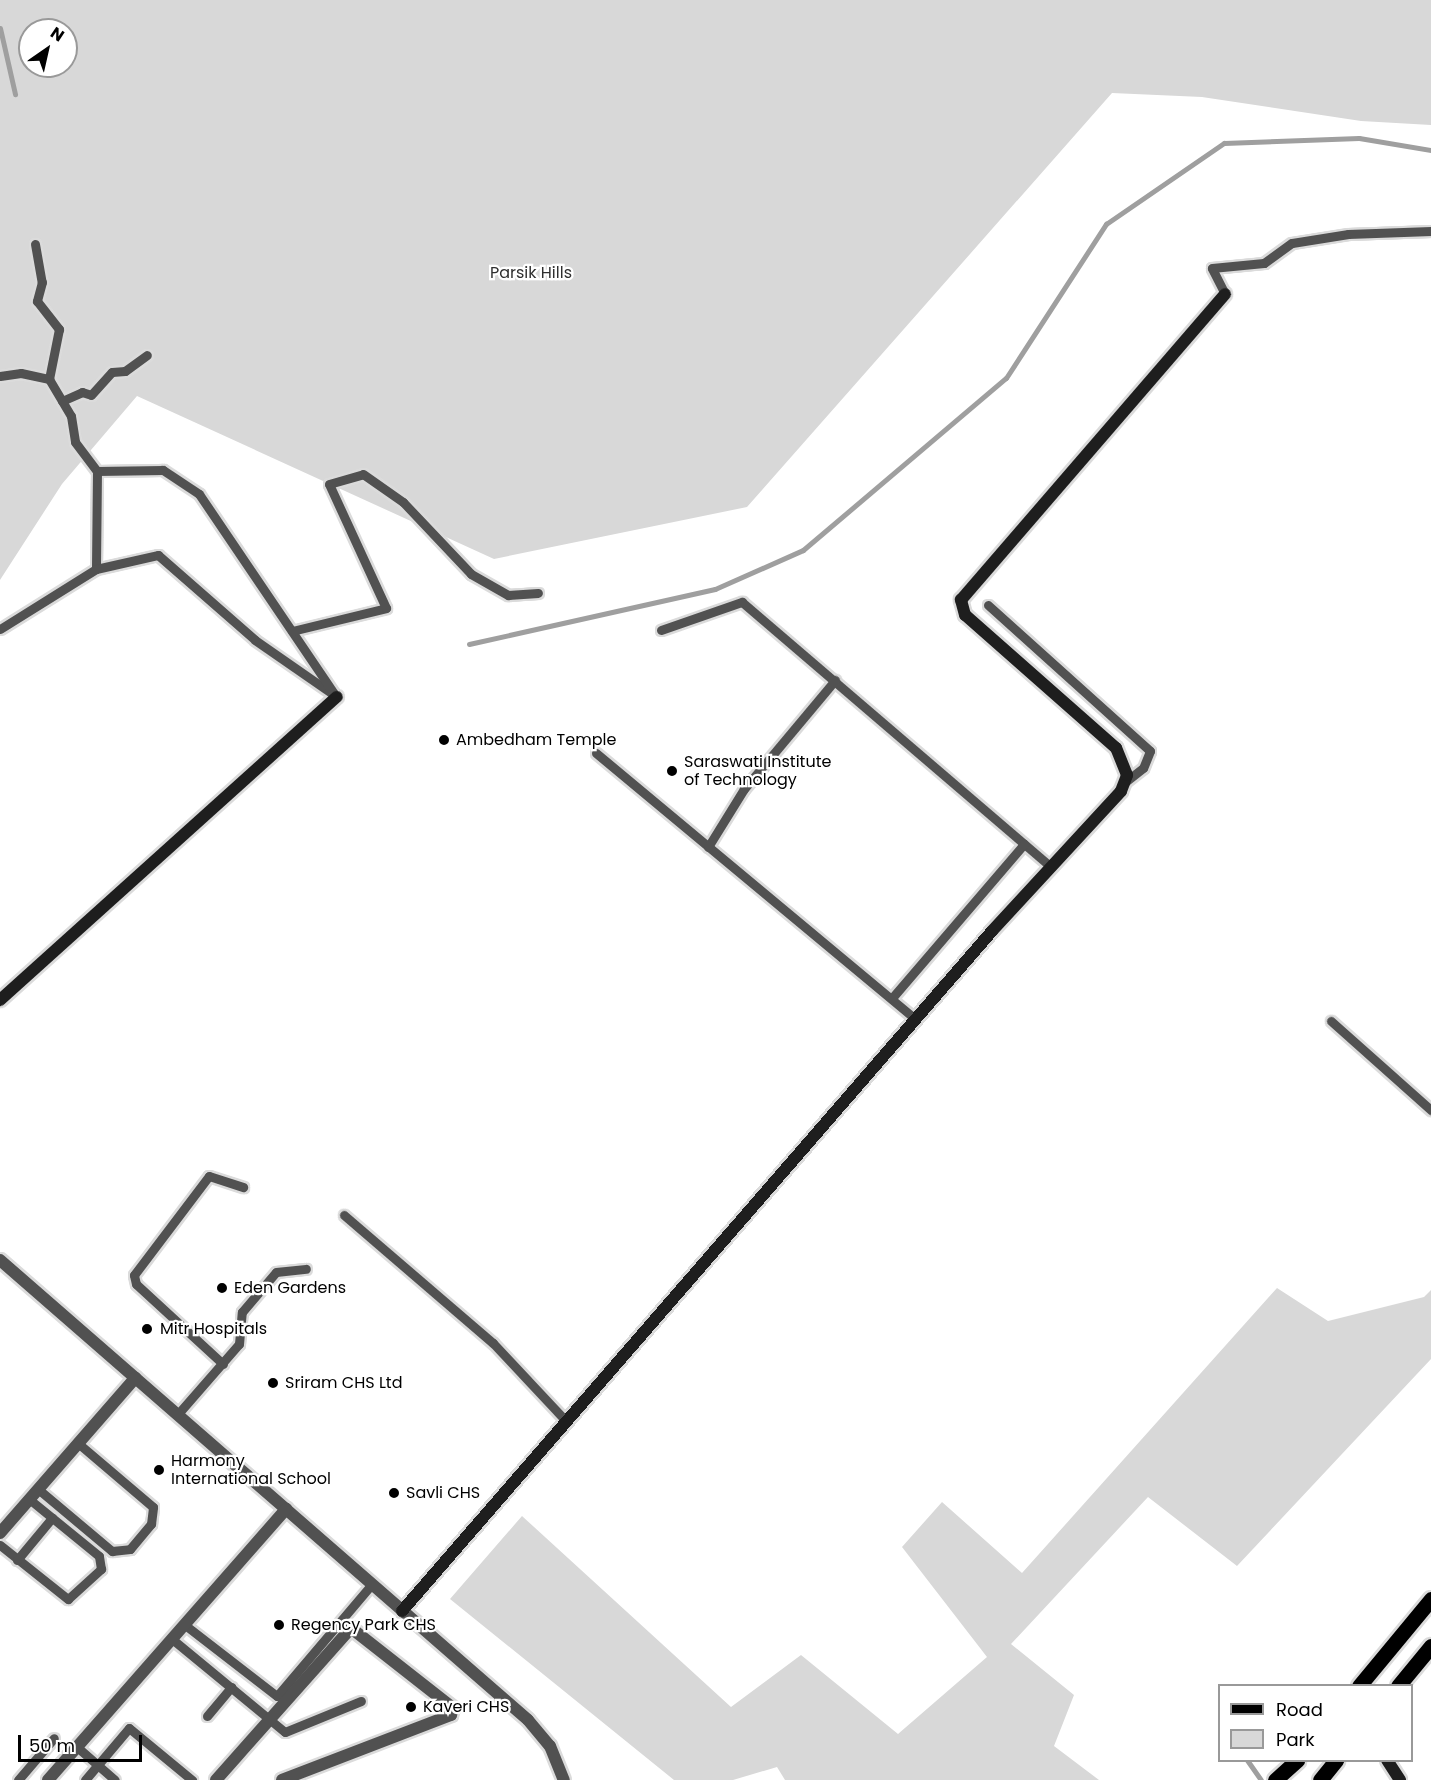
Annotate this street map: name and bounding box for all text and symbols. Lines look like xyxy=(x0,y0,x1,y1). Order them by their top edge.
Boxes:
north arrow xyxy=(18,18,78,78)
text: N xyxy=(46,21,69,47)
park label: Parsik Hills xyxy=(490,263,572,283)
place label: Ambedham Temple xyxy=(456,730,616,750)
marker: Ambedham Temple xyxy=(437,733,451,747)
place label: Saraswati Institute of Technology xyxy=(684,752,831,790)
marker: Saraswati Institute of Technology xyxy=(665,764,679,778)
place label: Eden Gardens xyxy=(234,1278,346,1298)
marker: Eden Gardens xyxy=(215,1281,229,1295)
place label: Mitr Hospitals xyxy=(160,1319,267,1339)
marker: Mitr Hospitals xyxy=(138,1320,156,1338)
place label: Sriram CHS Ltd xyxy=(285,1373,402,1393)
marker: Sriram CHS Ltd xyxy=(266,1376,280,1390)
place label: Harmony International School xyxy=(171,1451,331,1489)
marker: Harmony International School xyxy=(152,1463,166,1477)
place label: Savli CHS xyxy=(406,1483,480,1503)
marker: Savli CHS xyxy=(387,1486,401,1500)
place label: Regency Park CHS xyxy=(291,1615,436,1635)
marker: Regency Park CHS xyxy=(272,1618,286,1632)
legend xyxy=(1218,1684,1413,1762)
place label: Kaveri CHS xyxy=(423,1697,509,1717)
text: Road xyxy=(1276,1697,1323,1722)
marker: Kaveri CHS xyxy=(404,1700,418,1714)
scale bar xyxy=(21,1723,146,1761)
text: Park xyxy=(1276,1727,1315,1752)
text: 50 m xyxy=(29,1733,75,1758)

